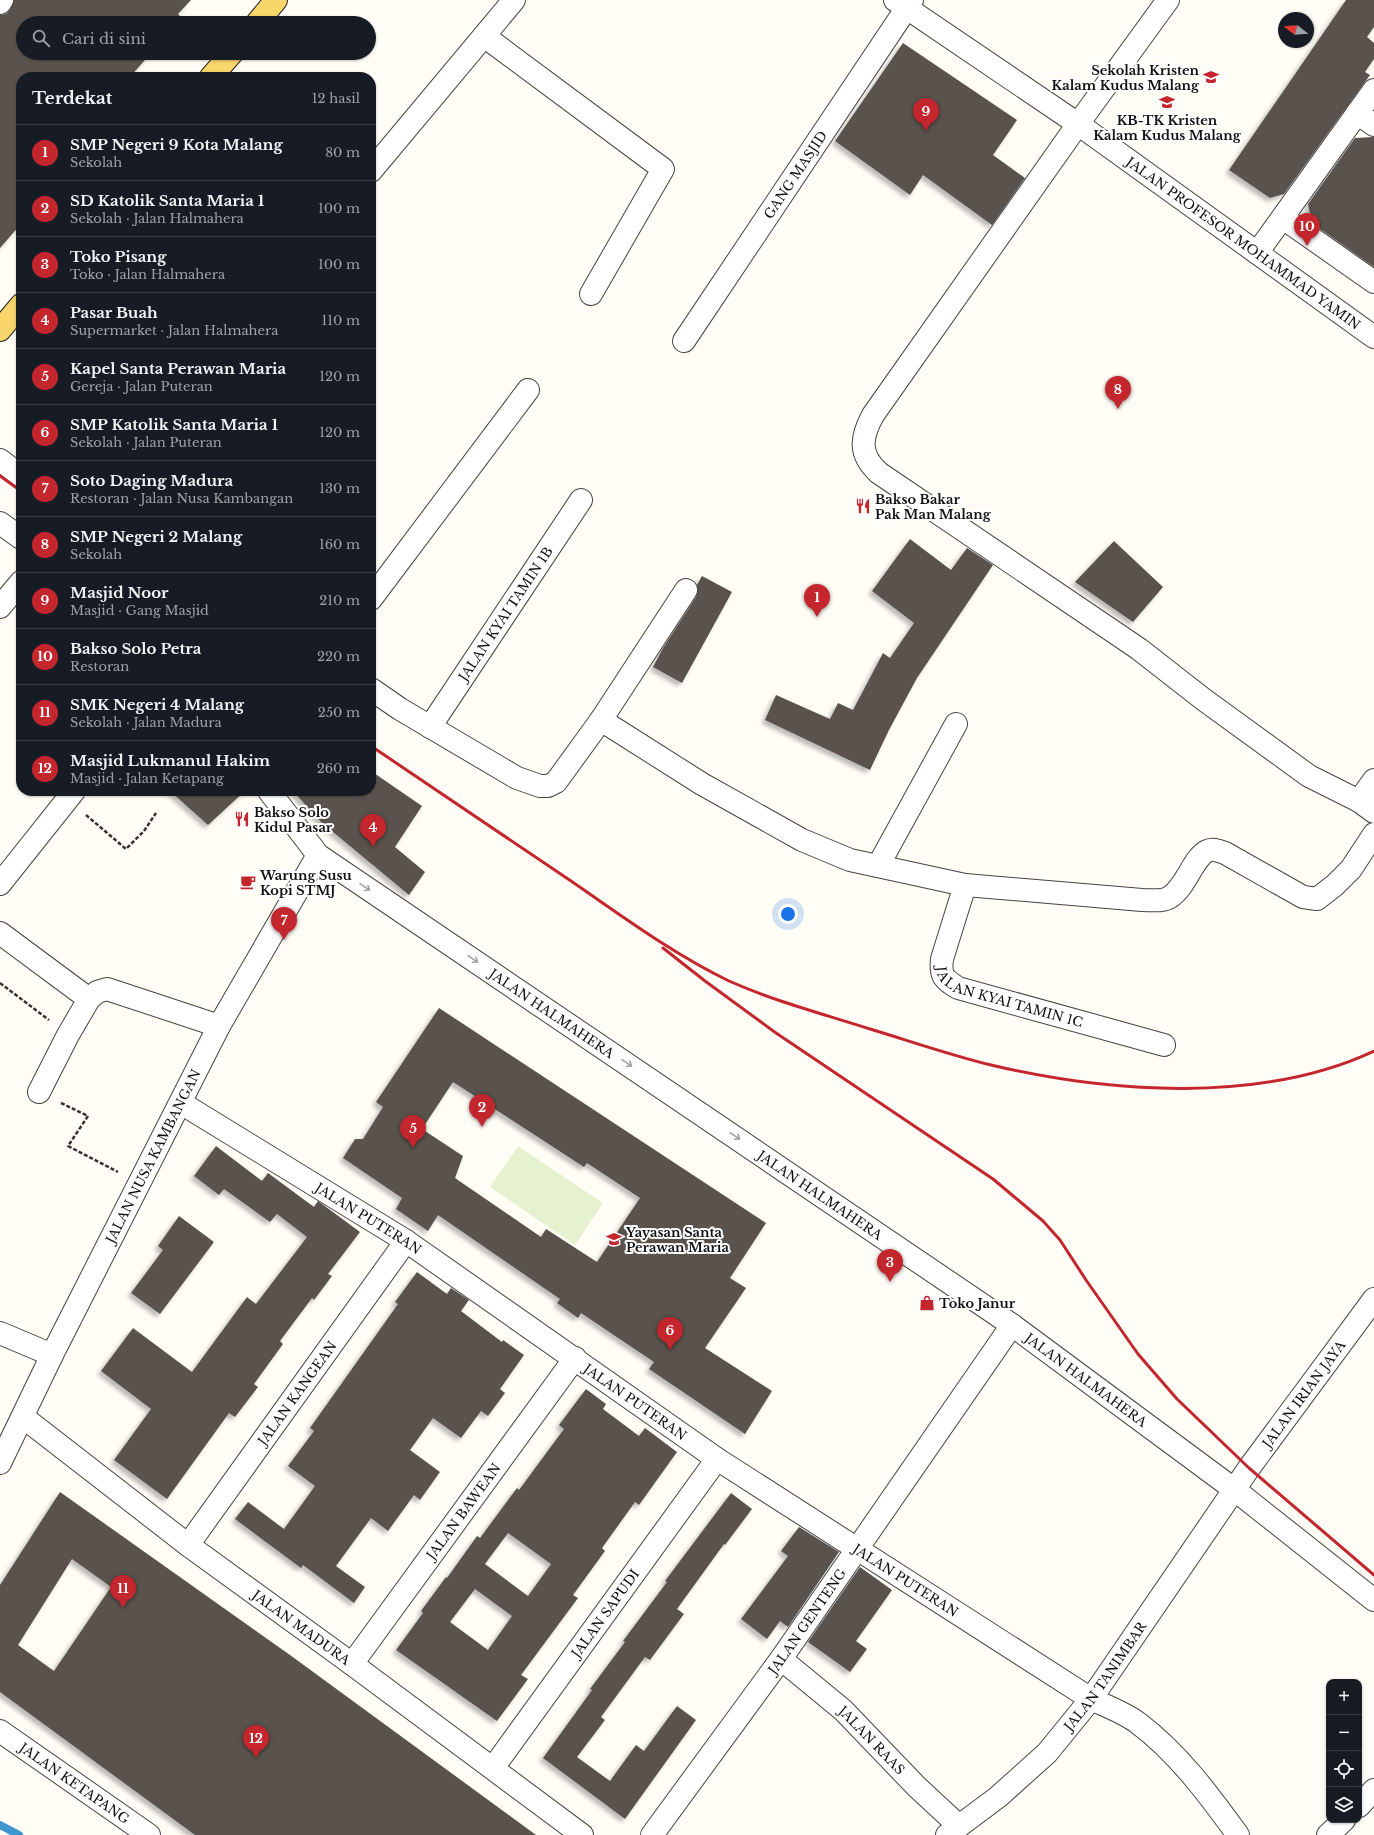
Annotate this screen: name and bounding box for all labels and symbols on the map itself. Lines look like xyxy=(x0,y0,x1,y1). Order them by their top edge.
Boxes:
north arrow xyxy=(1278,12,1314,48)
place label: Sekolah Kristen Kalam Kudus Malang xyxy=(1052,62,1200,94)
school or university icon: Sekolah Kristen Kalam Kudus Malang xyxy=(1202,68,1220,86)
school or university icon: KB-TK Kristen Kalam Kudus Malang xyxy=(1158,93,1176,111)
pin: 9 xyxy=(913,98,939,131)
place label: KB-TK Kristen Kalam Kudus Malang xyxy=(1093,112,1242,144)
street label: GANG MASJID xyxy=(760,128,831,222)
street label: JALAN PROFESOR MOHAMMAD YAMIN xyxy=(1121,152,1364,333)
pin: 10 xyxy=(1294,213,1320,246)
pin: 8 xyxy=(1105,376,1131,409)
place label: Bakso Bakar Pak Man Malang xyxy=(875,491,992,523)
restaurant icon: Bakso Bakar Pak Man Malang xyxy=(854,497,872,515)
street label: JALAN KYAI TAMIN 1B xyxy=(453,543,556,686)
pin: 1 xyxy=(804,584,830,617)
place label: Bakso Solo Kidul Pasar xyxy=(254,804,333,836)
restaurant icon: Bakso Solo Kidul Pasar xyxy=(233,810,251,828)
pin: 4 xyxy=(360,814,386,847)
place label: Warung Susu Kopi STMJ xyxy=(259,867,353,899)
cafe icon: Warung Susu Kopi STMJ xyxy=(239,873,257,891)
one-way arrow xyxy=(359,883,371,891)
your location xyxy=(778,904,798,924)
pin: 7 xyxy=(271,907,297,940)
one-way arrow xyxy=(467,955,478,963)
street label: JALAN HALMAHERA xyxy=(484,964,618,1062)
street label: JALAN KYAI TAMIN 1C xyxy=(933,964,1085,1031)
one-way arrow xyxy=(621,1059,632,1067)
street label: JALAN NUSA KAMBANGAN xyxy=(101,1066,204,1248)
pin: 2 xyxy=(469,1094,495,1127)
pin: 5 xyxy=(400,1115,426,1148)
one-way arrow xyxy=(729,1132,740,1140)
street label: JALAN HALMAHERA xyxy=(753,1146,887,1244)
street label: JALAN PUTERAN xyxy=(310,1178,425,1258)
place label: Yayasan Santa Perawan Maria xyxy=(625,1224,730,1256)
school or university icon: Yayasan Santa Perawan Maria xyxy=(605,1230,623,1248)
pin: 3 xyxy=(877,1249,903,1282)
shop icon: Toko Janur xyxy=(918,1294,936,1312)
place label: Toko Janur xyxy=(939,1295,1016,1312)
pin: 6 xyxy=(657,1317,683,1350)
street label: JALAN HALMAHERA xyxy=(1020,1328,1151,1431)
street label: JALAN IRIAN JAYA xyxy=(1257,1336,1350,1453)
street label: JALAN KANGEAN xyxy=(253,1337,340,1450)
street label: JALAN PUTERAN xyxy=(579,1359,690,1444)
street label: JALAN BAWEAN xyxy=(421,1459,504,1565)
street label: JALAN PUTERAN xyxy=(848,1539,962,1620)
street label: JALAN GENTENG xyxy=(763,1565,850,1679)
street label: JALAN SAPUDI xyxy=(566,1566,643,1663)
pin: 11 xyxy=(110,1575,136,1608)
street label: JALAN MADURA xyxy=(247,1585,355,1669)
street label: JALAN TANIMBAR xyxy=(1059,1618,1150,1736)
street label: JALAN RAAS xyxy=(834,1700,909,1778)
pin: 12 xyxy=(243,1725,269,1758)
street label: JALAN KETAPANG xyxy=(15,1738,133,1827)

